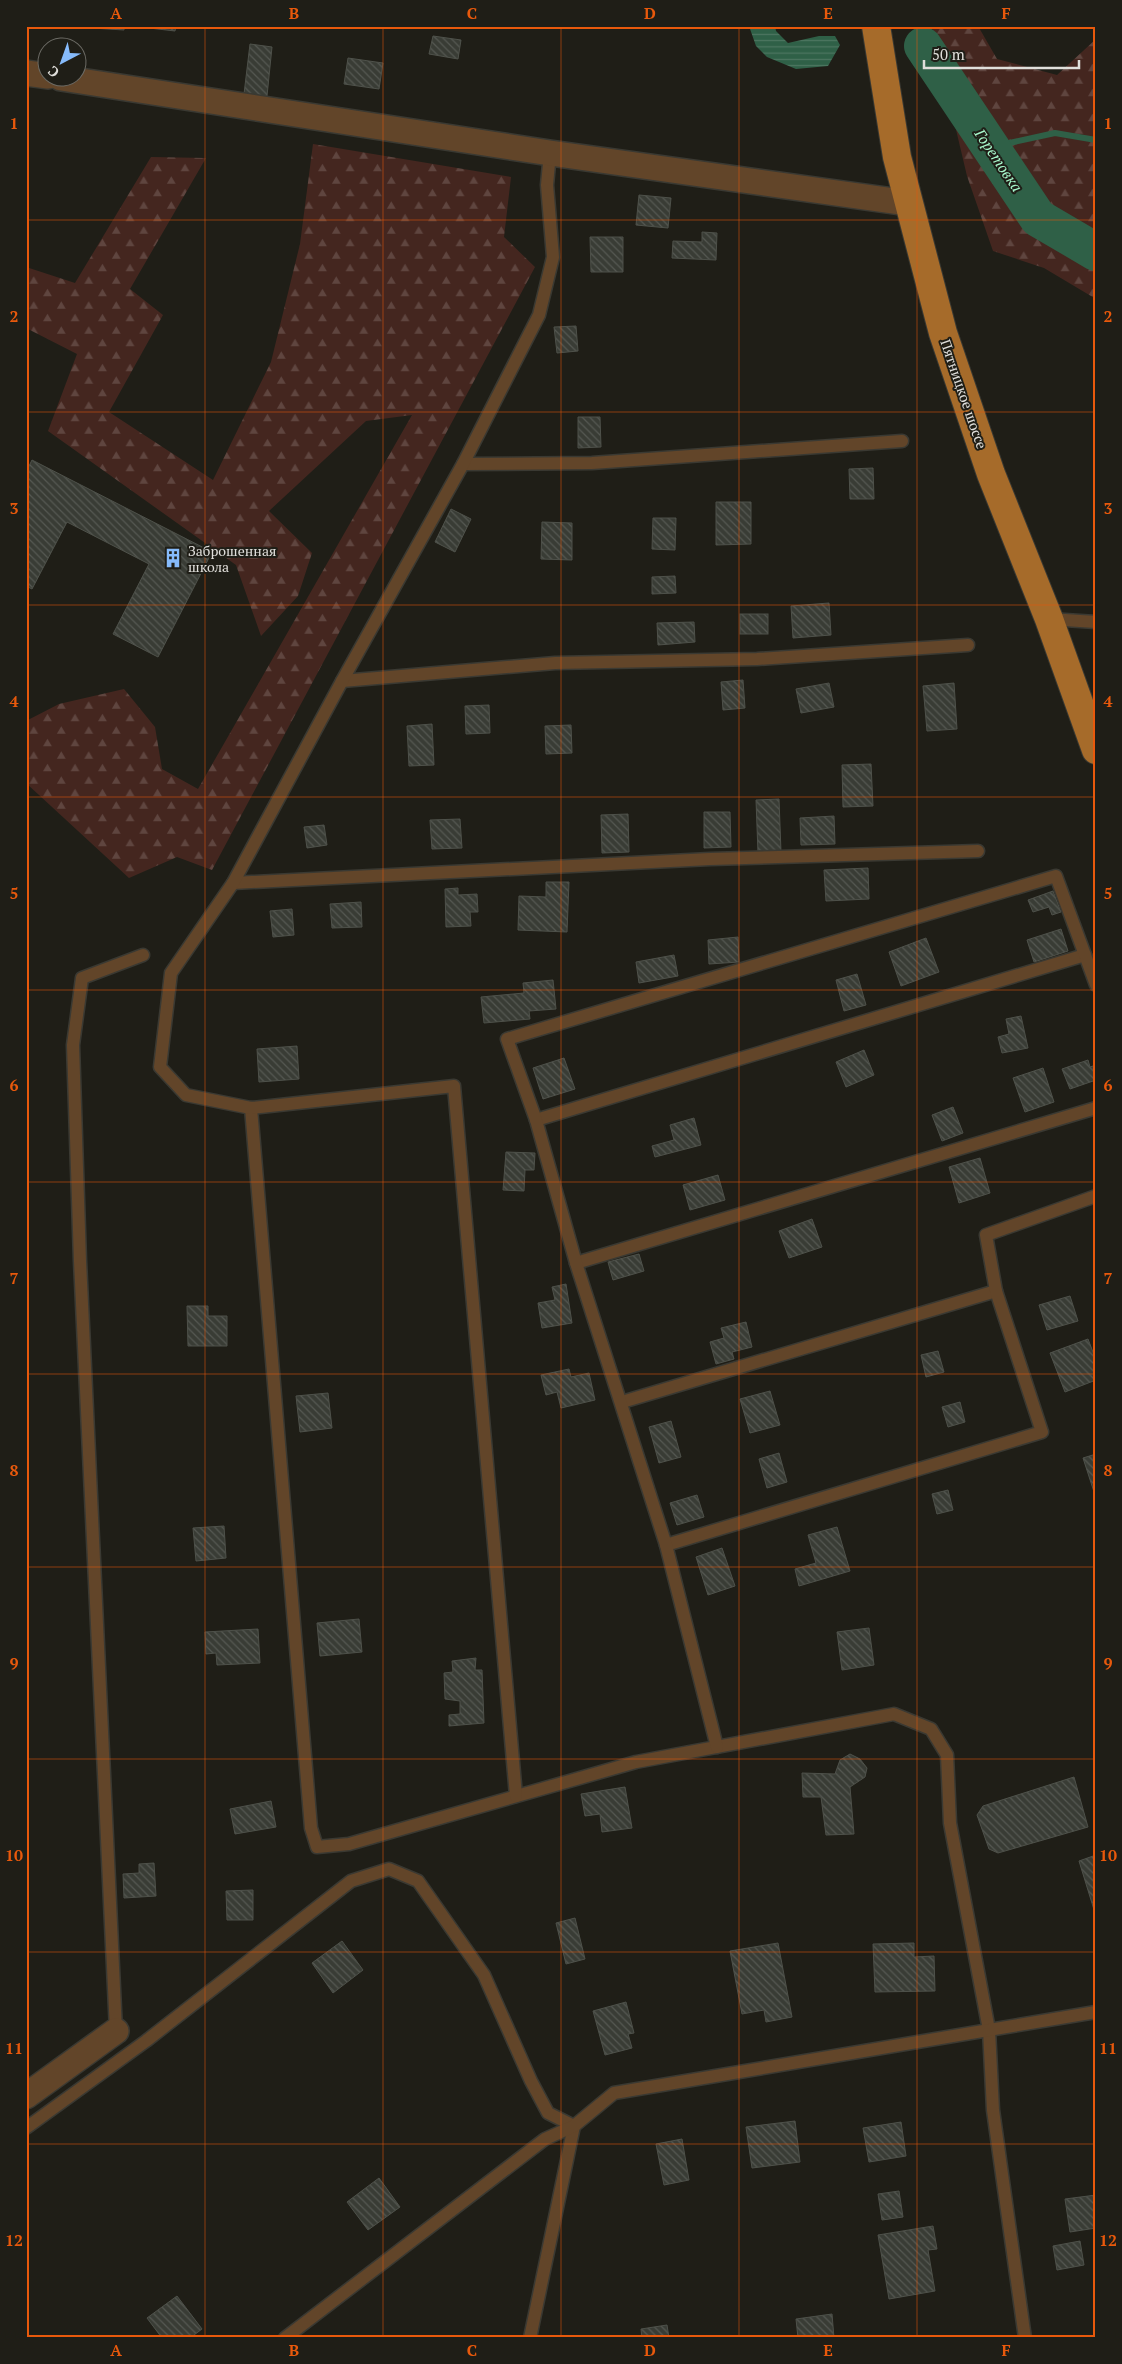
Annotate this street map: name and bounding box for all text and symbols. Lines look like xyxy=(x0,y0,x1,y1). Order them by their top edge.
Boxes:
text: A xyxy=(110,2,122,24)
text: B xyxy=(289,2,299,24)
text: C xyxy=(467,2,477,24)
text: D xyxy=(644,2,656,24)
text: E xyxy=(823,2,833,24)
text: F xyxy=(1001,2,1011,24)
north arrow xyxy=(38,38,88,88)
scale bar xyxy=(924,38,1080,70)
text: 50 m xyxy=(932,44,965,64)
text: С xyxy=(43,62,63,82)
text: 1 xyxy=(9,112,19,134)
text: 1 xyxy=(1103,112,1113,134)
water label: Горетовка xyxy=(970,124,1027,195)
text: 2 xyxy=(9,305,19,327)
text: 2 xyxy=(1103,305,1113,327)
street label: Пятницкое шоссе xyxy=(936,337,992,451)
text: 3 xyxy=(9,497,19,519)
text: 3 xyxy=(1103,497,1113,519)
place label: Заброшенная школа xyxy=(188,541,276,576)
building icon: Заброшенная школа xyxy=(162,547,184,569)
text: 4 xyxy=(9,690,19,712)
text: 4 xyxy=(1103,690,1113,712)
text: 5 xyxy=(9,882,19,904)
text: 5 xyxy=(1103,882,1113,904)
text: 6 xyxy=(9,1074,19,1096)
text: 6 xyxy=(1103,1074,1113,1096)
text: 7 xyxy=(9,1267,19,1289)
text: 7 xyxy=(1103,1267,1113,1289)
text: 8 xyxy=(9,1459,19,1481)
text: 8 xyxy=(1103,1459,1113,1481)
text: 9 xyxy=(9,1652,19,1674)
text: 9 xyxy=(1103,1652,1113,1674)
text: 10 xyxy=(5,1844,23,1866)
text: 10 xyxy=(1099,1844,1117,1866)
text: 11 xyxy=(5,2037,23,2059)
text: 11 xyxy=(1099,2037,1117,2059)
text: 12 xyxy=(5,2229,23,2251)
text: 12 xyxy=(1099,2229,1117,2251)
text: A xyxy=(110,2339,122,2361)
text: B xyxy=(289,2339,299,2361)
text: C xyxy=(467,2339,477,2361)
text: D xyxy=(644,2339,656,2361)
text: E xyxy=(823,2339,833,2361)
text: F xyxy=(1001,2339,1011,2361)

